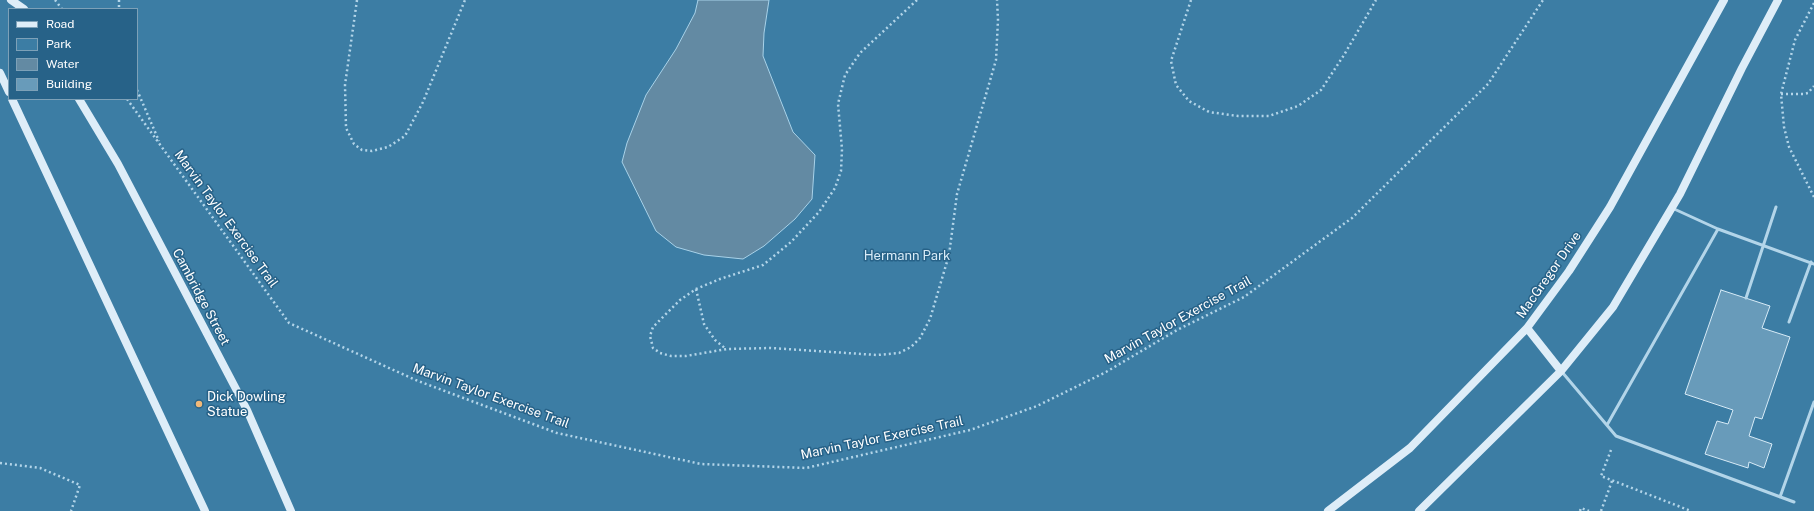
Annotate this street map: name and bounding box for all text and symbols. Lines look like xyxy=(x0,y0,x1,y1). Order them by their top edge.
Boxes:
legend xyxy=(8,8,138,100)
text: Road xyxy=(46,17,74,31)
text: Park xyxy=(46,37,72,51)
text: Water xyxy=(46,57,79,71)
text: Building xyxy=(46,77,92,91)
street label: Marvin Taylor Exercise Trail xyxy=(171,147,281,291)
street label: MacGregor Drive xyxy=(1513,229,1585,321)
street label: Cambridge Street xyxy=(169,246,233,348)
park label: Hermann Park xyxy=(864,248,950,264)
street label: Marvin Taylor Exercise Trail xyxy=(1102,273,1254,367)
street label: Marvin Taylor Exercise Trail xyxy=(410,360,572,432)
place label: Dick Dowling Statue xyxy=(207,389,286,420)
marker: Dick Dowling Statue xyxy=(194,399,204,409)
street label: Marvin Taylor Exercise Trail xyxy=(799,413,965,463)

